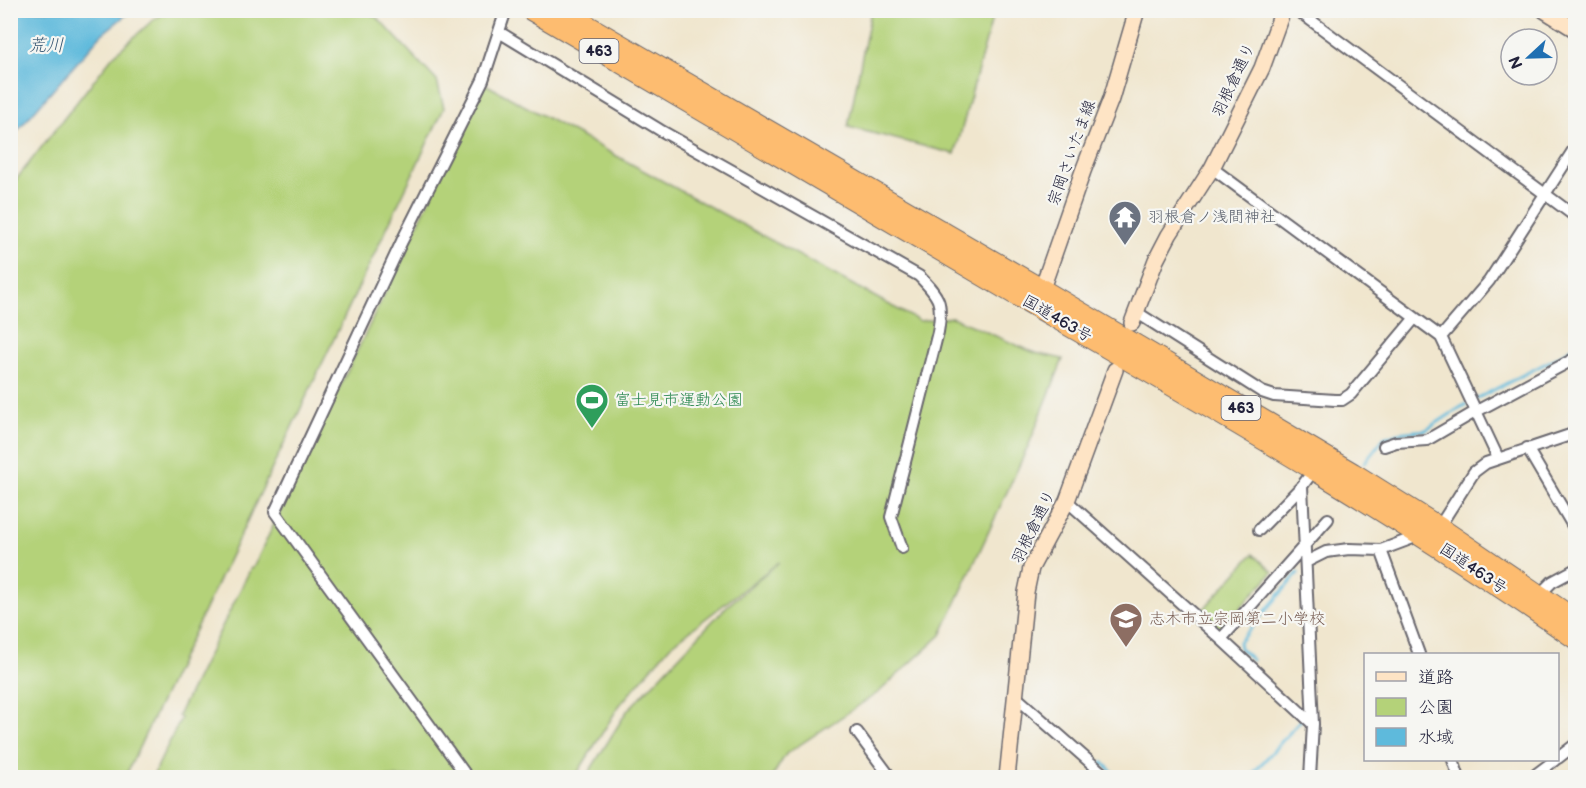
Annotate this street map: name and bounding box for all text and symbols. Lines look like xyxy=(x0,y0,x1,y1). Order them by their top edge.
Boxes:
north arrow xyxy=(1499,27,1559,87)
water label: 荒川 xyxy=(28,35,64,56)
road number: 463 xyxy=(580,39,618,63)
street label: 羽根倉通り xyxy=(1208,40,1260,120)
text: N xyxy=(1505,53,1528,71)
street label: 宗岡さいたま線 xyxy=(1044,97,1100,209)
temple icon: 羽根倉ノ浅間神社 xyxy=(1107,199,1143,246)
place label: 羽根倉ノ浅間神社 xyxy=(1148,208,1276,227)
street label: 国道463号 xyxy=(1019,291,1095,347)
sports icon: 富士見市運動公園 xyxy=(574,382,610,429)
place label: 富士見市運動公園 xyxy=(615,391,743,410)
road number: 463 xyxy=(1222,396,1260,420)
street label: 羽根倉通り xyxy=(1008,487,1060,567)
street label: 国道463号 xyxy=(1436,539,1510,599)
school or university icon: 志木市立宗岡第二小学校 xyxy=(1108,601,1144,648)
place label: 志木市立宗岡第二小学校 xyxy=(1149,610,1325,629)
legend xyxy=(1364,653,1559,761)
text: 道路 xyxy=(1418,667,1454,688)
text: 公園 xyxy=(1418,697,1454,718)
text: 水域 xyxy=(1418,727,1454,748)

